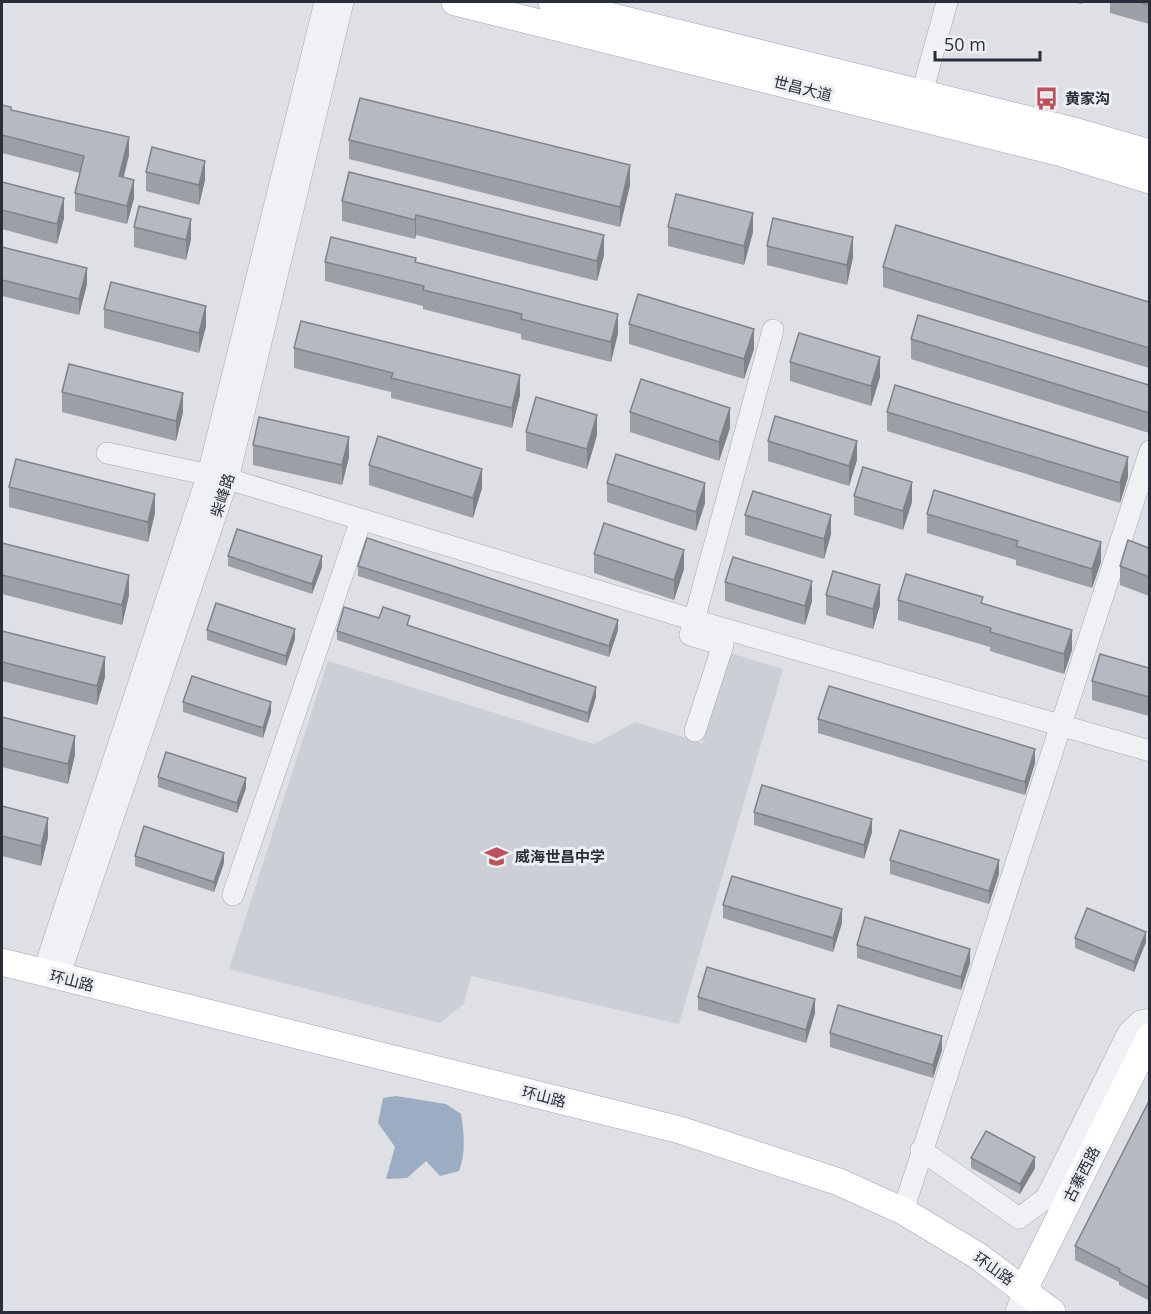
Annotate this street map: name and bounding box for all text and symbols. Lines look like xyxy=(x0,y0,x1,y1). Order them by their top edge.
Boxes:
scale bar xyxy=(935,24,1040,62)
text: 50 m xyxy=(944,32,986,56)
street label: 世昌大道 xyxy=(771,71,835,105)
bus stop icon: 黄家沟 xyxy=(1034,85,1060,111)
place label: 黄家沟 xyxy=(1065,88,1110,108)
street label: 柴峰路 xyxy=(206,471,238,519)
school or university icon: 威海世昌中学 xyxy=(484,843,510,869)
place label: 威海世昌中学 xyxy=(515,846,605,866)
street label: 环山路 xyxy=(48,965,96,995)
street label: 环山路 xyxy=(520,1081,568,1111)
street label: 古寨西路 xyxy=(1058,1143,1104,1205)
street label: 环山路 xyxy=(970,1247,1018,1289)

